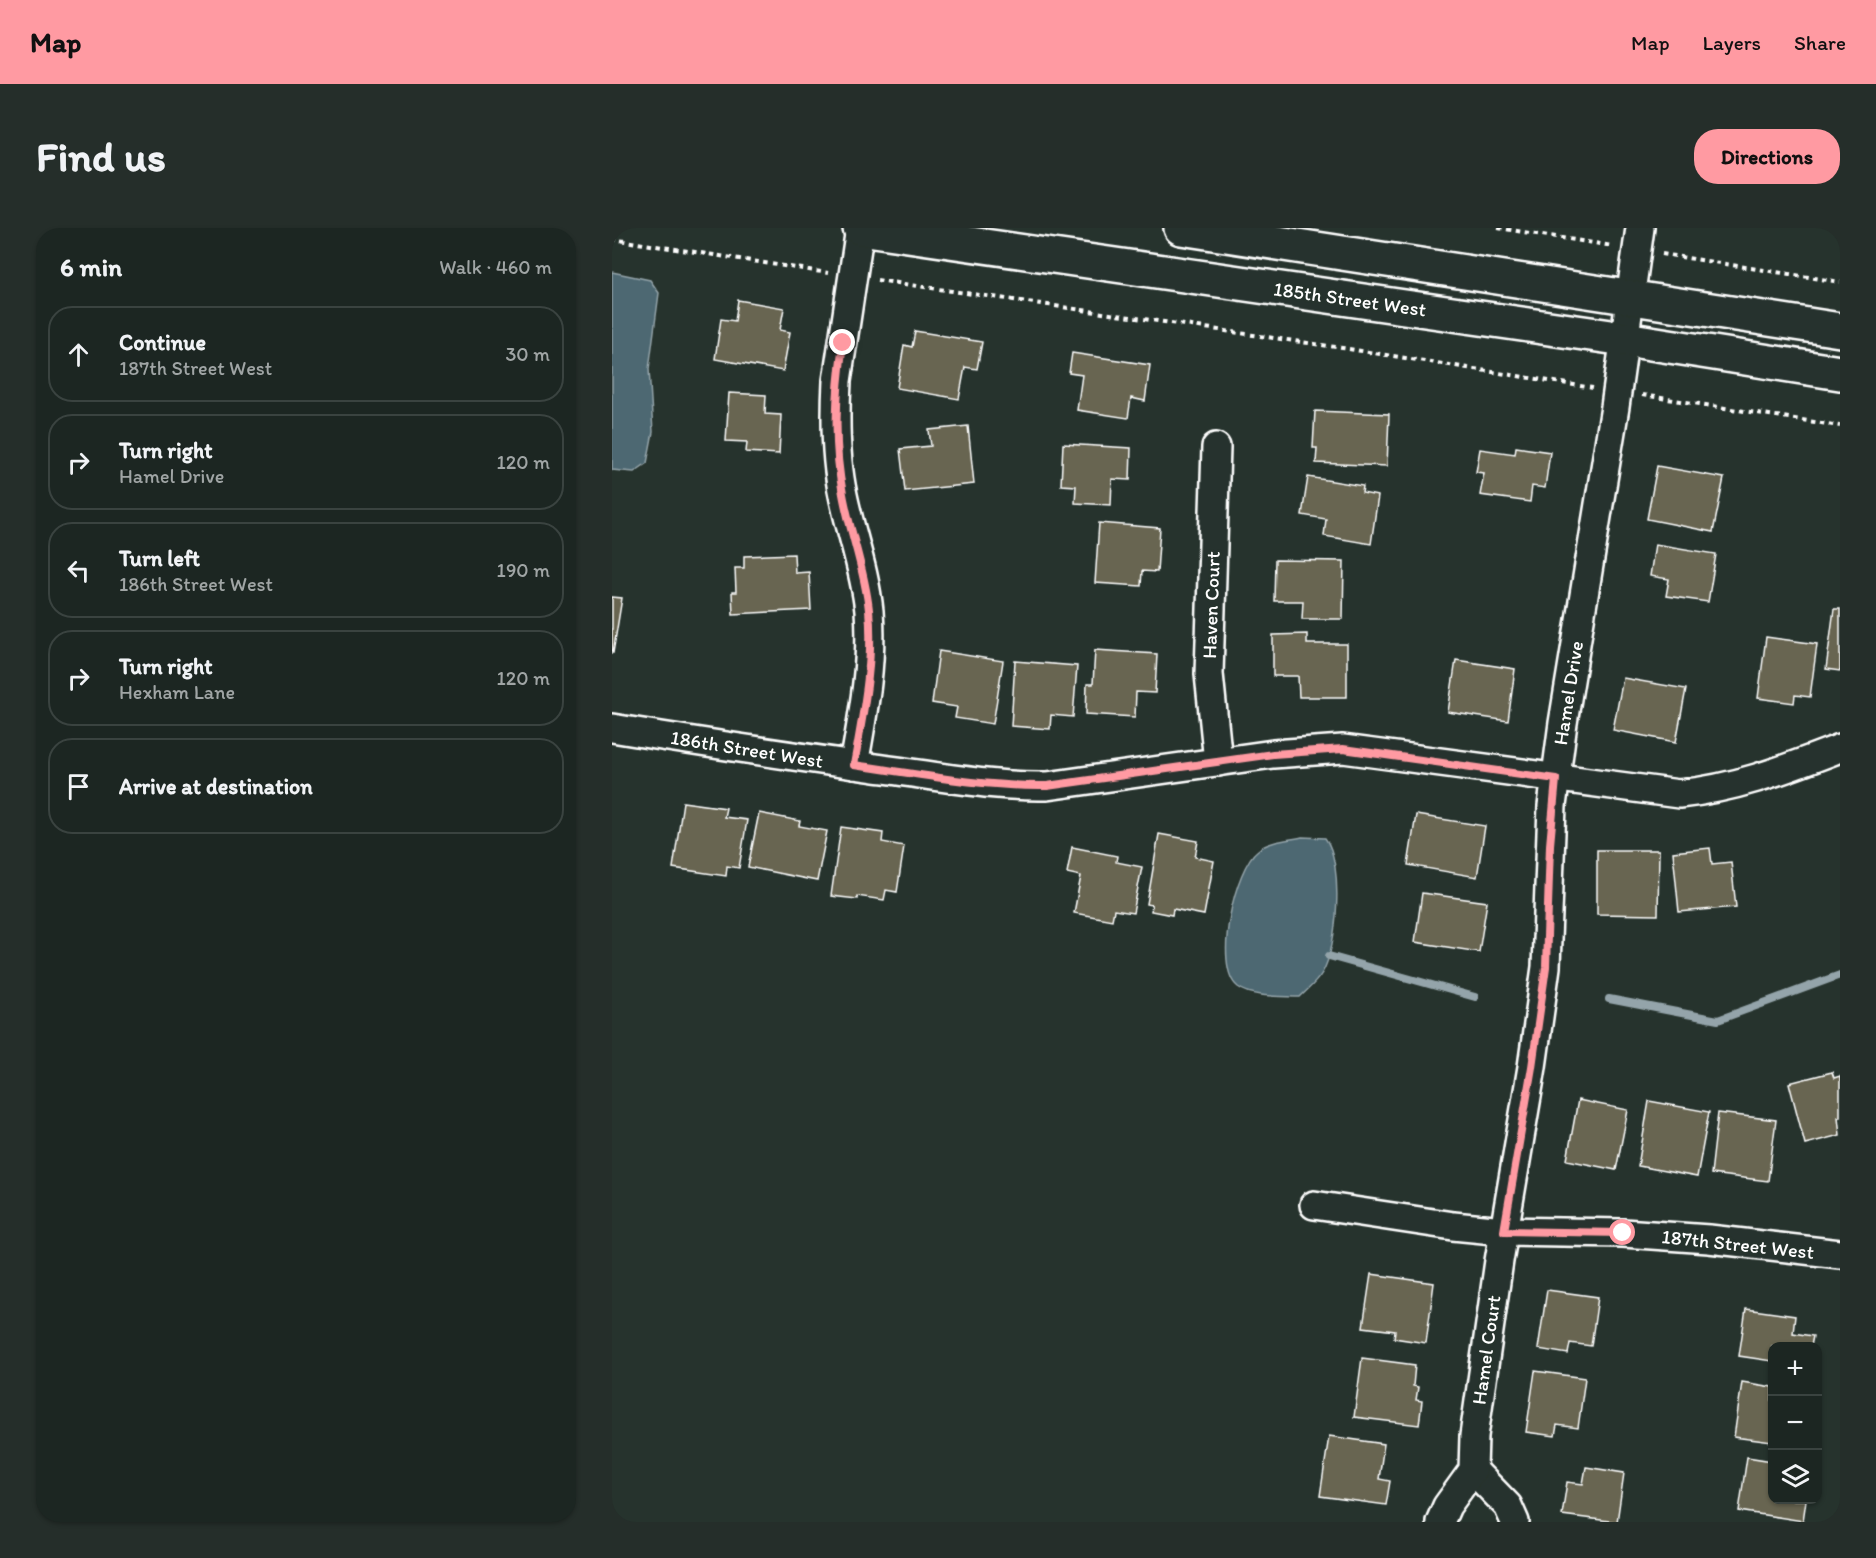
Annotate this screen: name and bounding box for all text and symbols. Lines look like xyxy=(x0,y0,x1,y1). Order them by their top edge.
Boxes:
text: Map xyxy=(30,25,81,59)
text: Map xyxy=(1631,30,1670,55)
text: Layers xyxy=(1703,30,1761,55)
text: Share xyxy=(1794,30,1846,55)
button: Directions xyxy=(1694,129,1840,184)
text: Find us xyxy=(36,131,166,182)
text: 6 min xyxy=(60,251,122,283)
text: Walk · 460 m xyxy=(439,255,552,279)
street label: 185th Street West xyxy=(1272,276,1428,322)
text: Continue xyxy=(119,329,206,356)
route end xyxy=(829,329,855,355)
icon: ahead xyxy=(62,338,95,371)
text: 30 m xyxy=(505,342,550,366)
text: 187th Street West xyxy=(119,356,272,380)
text: Turn right xyxy=(119,437,213,464)
icon: right xyxy=(62,446,95,479)
text: 120 m xyxy=(497,450,550,474)
text: Hamel Drive xyxy=(119,464,224,488)
text: Turn left xyxy=(119,545,200,572)
street label: Haven Court xyxy=(1197,551,1225,659)
icon: left xyxy=(62,554,95,587)
text: 190 m xyxy=(497,558,550,582)
text: 186th Street West xyxy=(119,572,273,596)
street label: Hamel Drive xyxy=(1548,639,1588,747)
text: Turn right xyxy=(119,653,213,680)
icon: right xyxy=(62,662,95,695)
text: 120 m xyxy=(497,666,550,690)
text: Hexham Lane xyxy=(119,680,235,704)
street label: 186th Street West xyxy=(669,725,825,773)
icon: arrive xyxy=(62,770,95,803)
text: Arrive at destination xyxy=(119,773,313,800)
route start xyxy=(1609,1219,1635,1245)
street label: 187th Street West xyxy=(1660,1224,1816,1264)
street label: Hamel Court xyxy=(1466,1294,1506,1406)
map controls xyxy=(1768,1342,1822,1504)
button: + xyxy=(1768,1342,1822,1396)
button: − xyxy=(1768,1396,1822,1450)
button: layers xyxy=(1768,1450,1822,1504)

